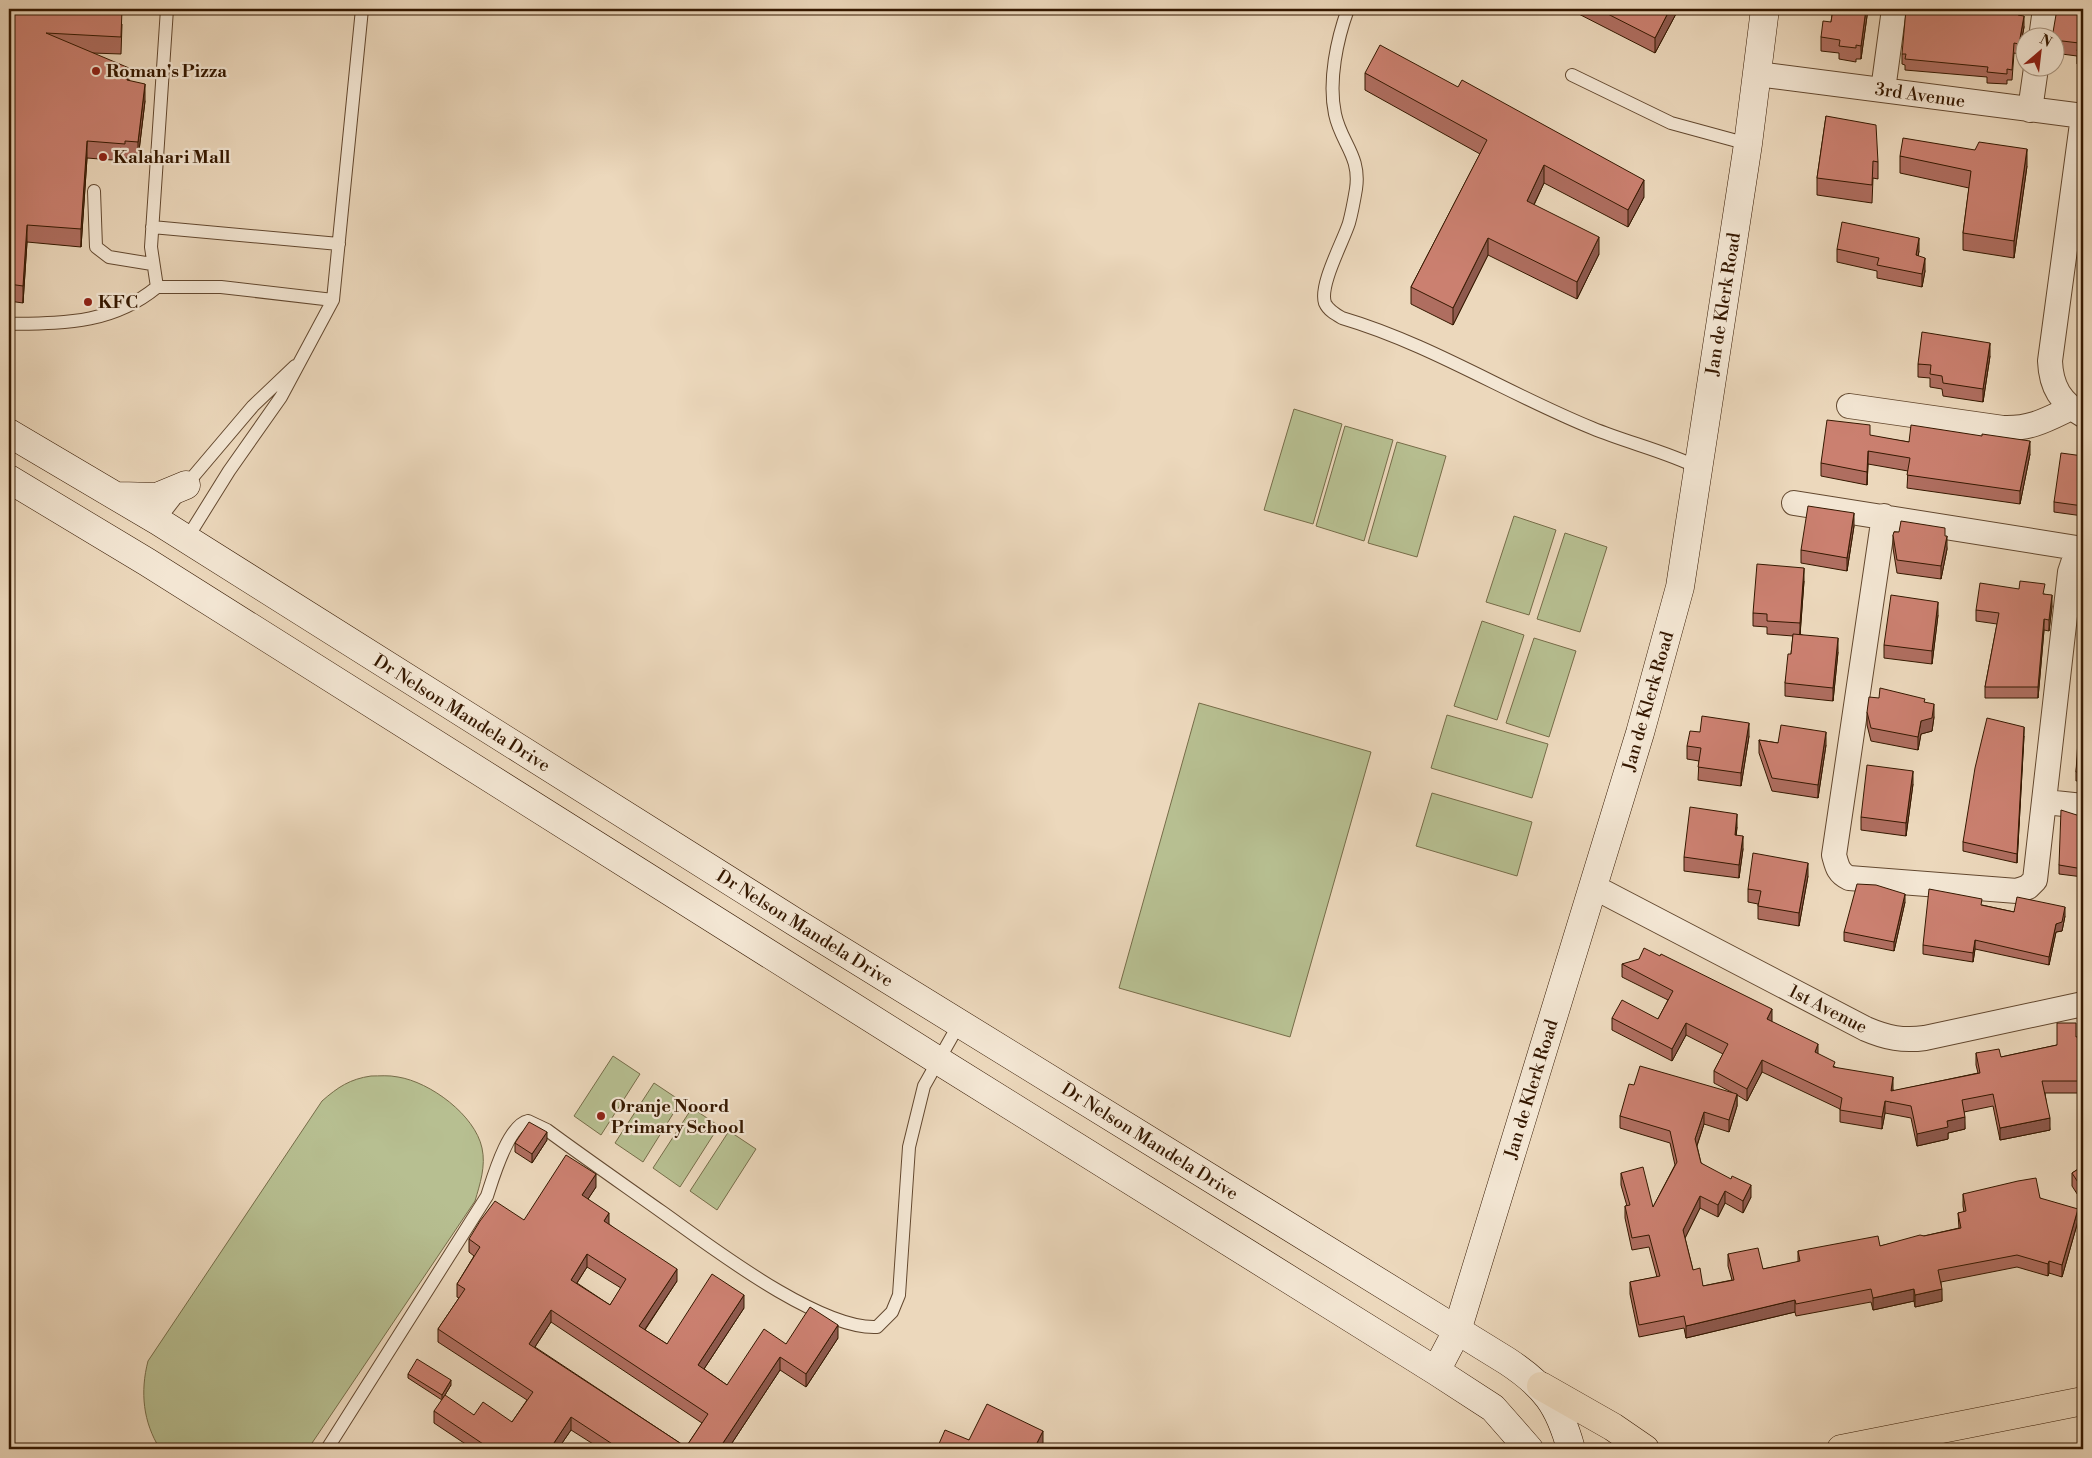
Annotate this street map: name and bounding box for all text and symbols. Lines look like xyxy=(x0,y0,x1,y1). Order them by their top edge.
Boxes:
north arrow xyxy=(2014,28,2064,78)
text: N xyxy=(2037,31,2055,52)
place label: Roman's Pizza xyxy=(106,60,227,83)
marker: Roman's Pizza xyxy=(90,65,102,77)
street label: 3rd Avenue xyxy=(1873,78,1967,113)
place label: Kalahari Mall xyxy=(113,146,231,169)
marker: Kalahari Mall xyxy=(97,151,109,163)
street label: Jan de Klerk Road xyxy=(1701,230,1746,378)
place label: KFC xyxy=(98,291,138,314)
marker: KFC xyxy=(82,296,94,308)
street label: Jan de Klerk Road xyxy=(1617,628,1680,775)
street label: Dr Nelson Mandela Drive xyxy=(369,649,555,777)
street label: Dr Nelson Mandela Drive xyxy=(712,864,898,992)
street label: 1st Avenue xyxy=(1785,980,1871,1039)
street label: Jan de Klerk Road xyxy=(1499,1016,1564,1162)
street label: Dr Nelson Mandela Drive xyxy=(1057,1077,1243,1205)
place label: Oranje Noord Primary School xyxy=(611,1095,745,1139)
marker: Oranje Noord Primary School xyxy=(595,1110,607,1122)

